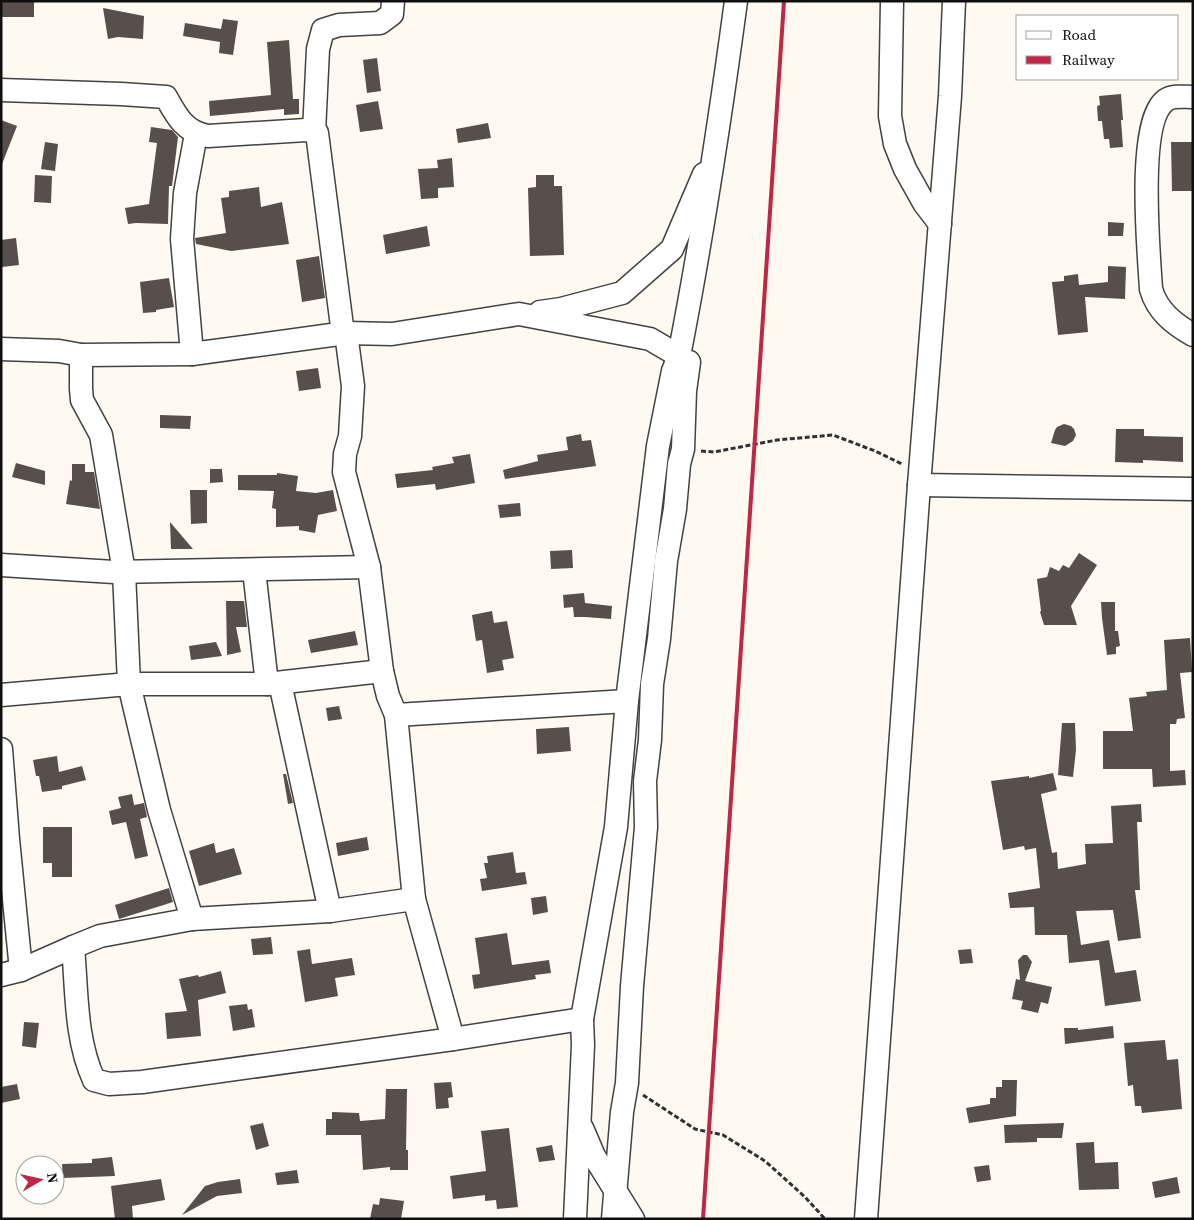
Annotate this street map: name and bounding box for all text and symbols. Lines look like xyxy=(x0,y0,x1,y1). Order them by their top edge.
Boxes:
legend xyxy=(1016,15,1179,80)
text: Road xyxy=(1062,24,1096,45)
text: Railway xyxy=(1062,49,1115,70)
north arrow xyxy=(15,1155,65,1205)
text: N xyxy=(42,1171,64,1185)

